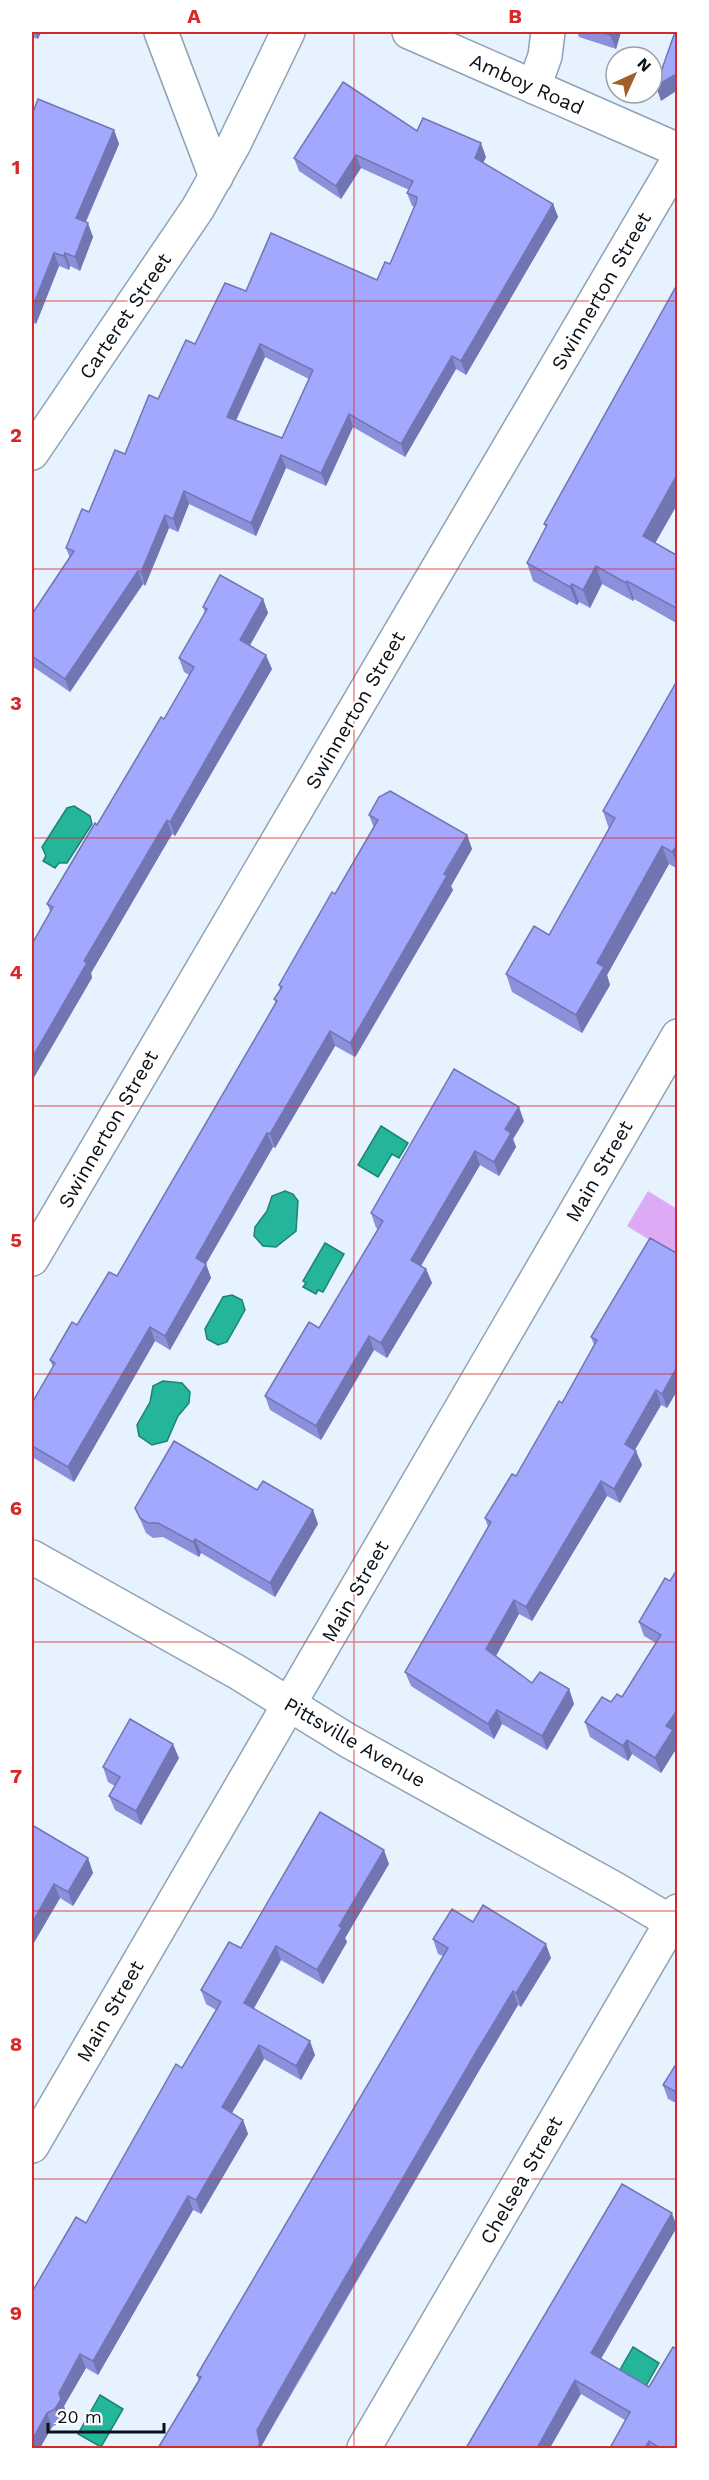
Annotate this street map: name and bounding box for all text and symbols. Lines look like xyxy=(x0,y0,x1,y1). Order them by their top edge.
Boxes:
text: A xyxy=(187,4,201,28)
text: B xyxy=(508,4,522,28)
north arrow xyxy=(604,45,664,105)
street label: Amboy Road xyxy=(466,48,588,120)
text: N xyxy=(633,54,655,76)
text: 1 xyxy=(12,155,20,179)
street label: Swinnerton Street xyxy=(546,207,656,374)
street label: Carteret Street xyxy=(74,248,176,384)
text: 2 xyxy=(10,423,22,447)
street label: Swinnerton Street xyxy=(300,626,410,793)
text: 3 xyxy=(10,691,22,715)
text: 4 xyxy=(10,960,23,984)
street label: Swinnerton Street xyxy=(53,1045,163,1212)
street label: Main Street xyxy=(560,1116,638,1226)
text: 5 xyxy=(10,1228,22,1252)
text: 6 xyxy=(10,1496,22,1520)
street label: Main Street xyxy=(316,1536,394,1646)
street label: Pittsville Avenue xyxy=(280,1692,430,1792)
text: 7 xyxy=(10,1764,22,1788)
street label: Main Street xyxy=(71,1956,149,2066)
text: 8 xyxy=(10,2032,22,2056)
street label: Chelsea Street xyxy=(475,2111,568,2248)
text: 9 xyxy=(10,2301,22,2325)
scale bar xyxy=(48,2396,164,2434)
text: 20 m xyxy=(57,2406,102,2427)

